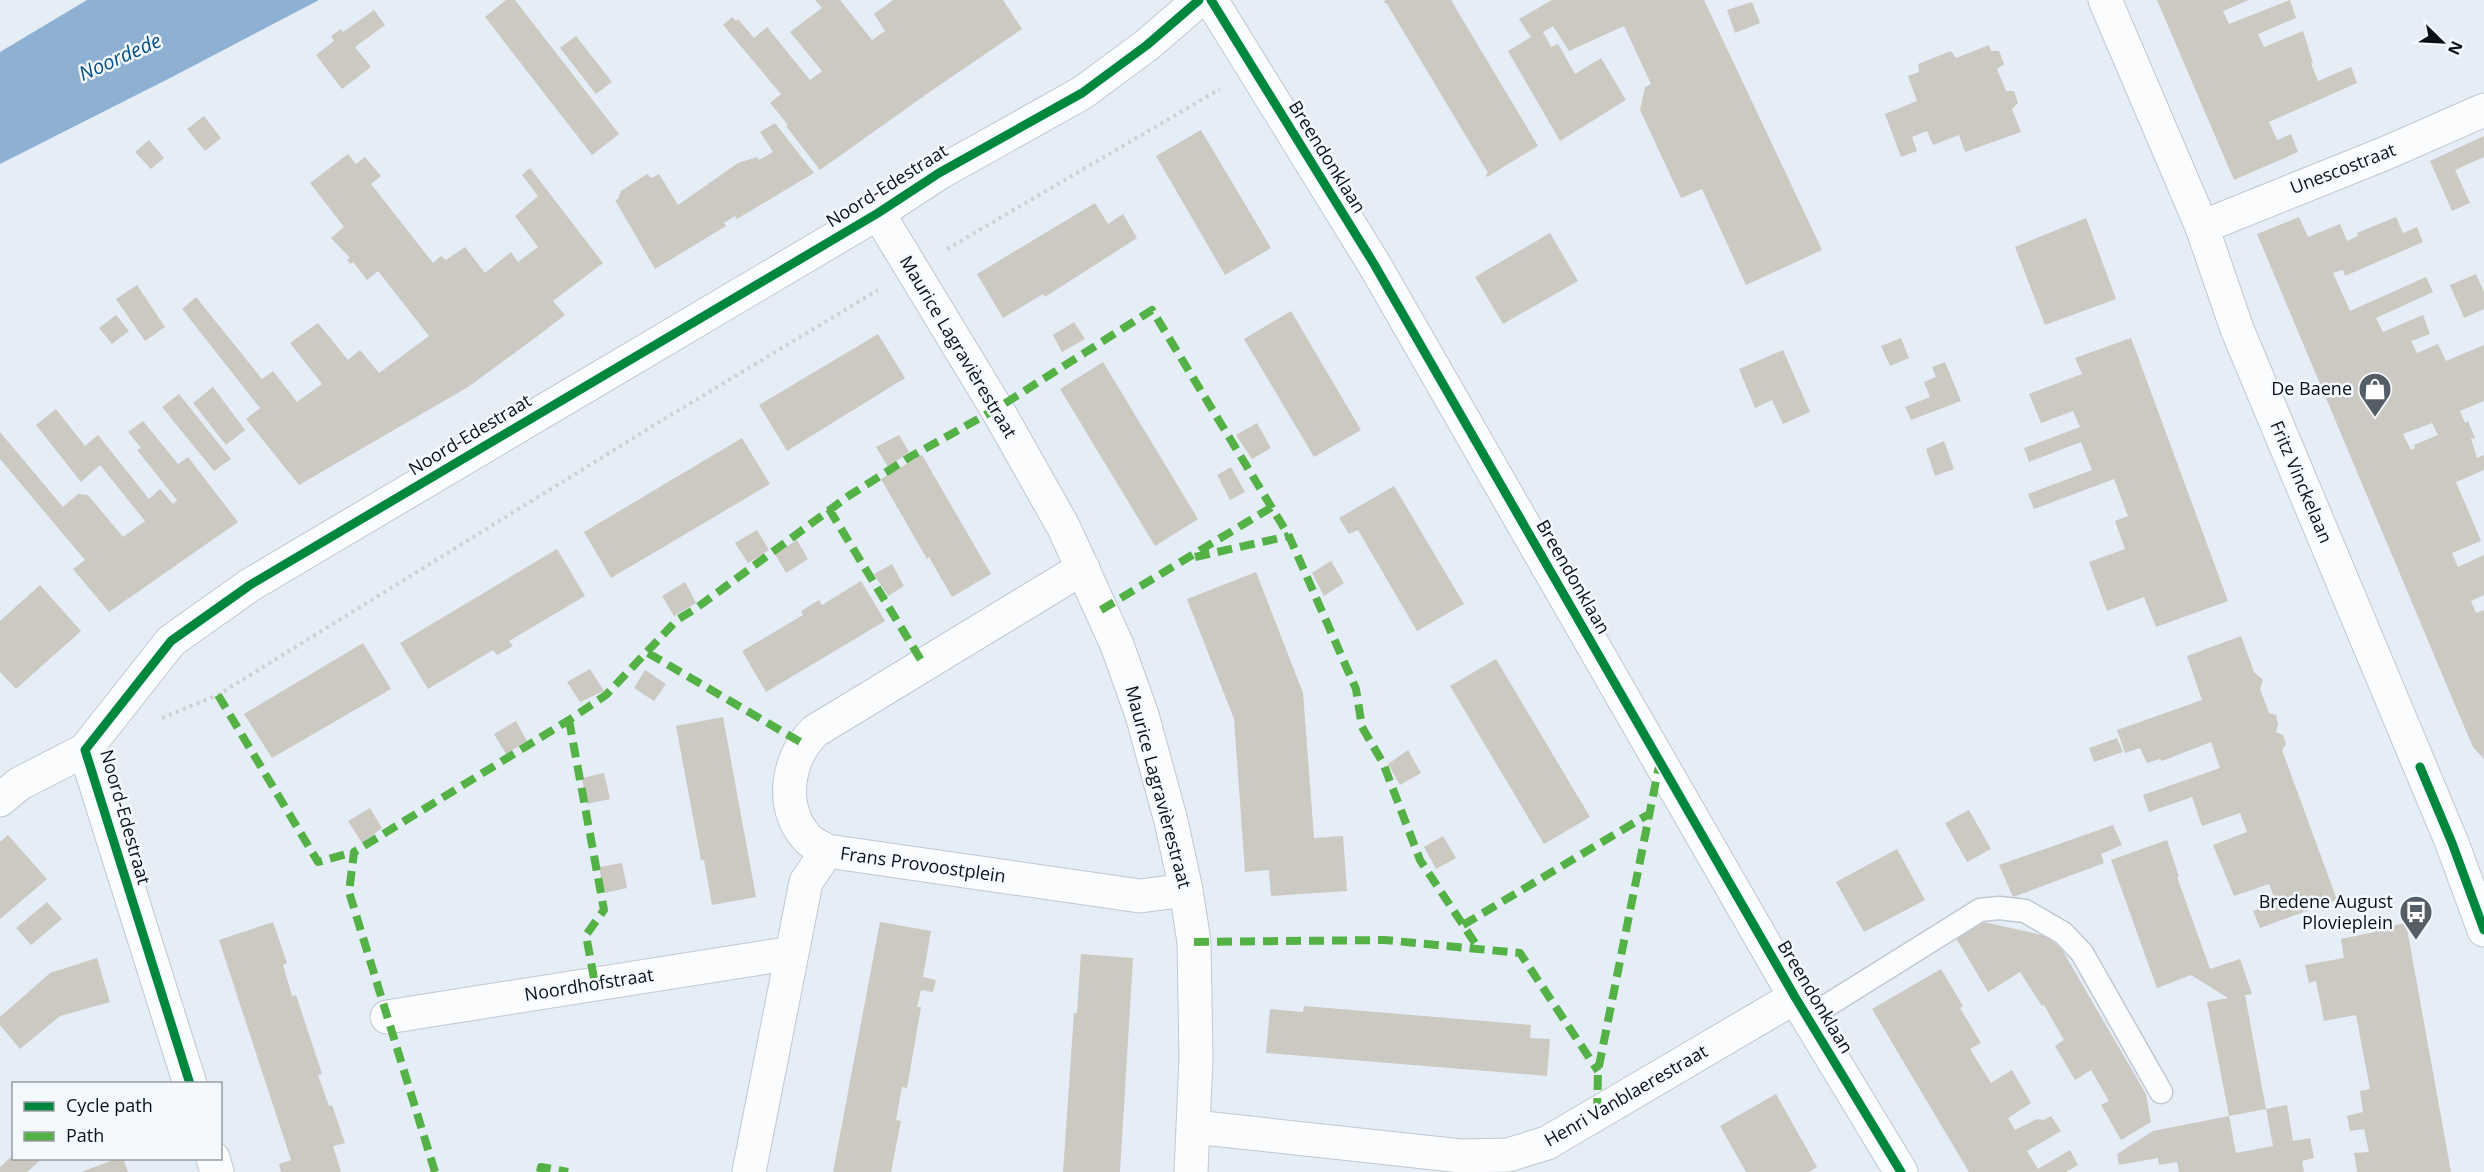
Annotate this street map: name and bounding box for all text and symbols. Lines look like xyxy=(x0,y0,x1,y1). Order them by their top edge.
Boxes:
north arrow xyxy=(2412,12,2472,72)
water label: Noordede xyxy=(74,26,165,87)
text: N xyxy=(2443,38,2468,59)
street label: Breendonklaan xyxy=(1284,96,1372,217)
street label: Unescostraat xyxy=(2286,137,2399,199)
street label: Noord-Edestraat xyxy=(821,138,952,232)
street label: Maurice Lagravièrestraat xyxy=(895,251,1023,442)
shop icon: De Baene xyxy=(2357,371,2393,418)
place label: De Baene xyxy=(2271,376,2352,400)
street label: Noord-Edestraat xyxy=(404,388,535,480)
street label: Fritz Vinckelaan xyxy=(2265,417,2339,547)
street label: Breendonklaan xyxy=(1531,515,1616,638)
street label: Maurice Lagravièrestraat xyxy=(1120,683,1198,891)
street label: Noord-Edestraat xyxy=(95,746,157,887)
street label: Frans Provoostplein xyxy=(839,841,1007,888)
place label: Bredene August Plovieplein xyxy=(2259,889,2393,934)
bus stop icon: Bredene August Plovieplein xyxy=(2398,894,2434,941)
street label: Breendonklaan xyxy=(1773,935,1859,1058)
street label: Noordhofstraat xyxy=(523,962,655,1006)
street label: Henri Vanblaerestraat xyxy=(1540,1039,1711,1152)
legend xyxy=(12,1082,222,1160)
text: Cycle path xyxy=(66,1093,153,1117)
text: Path xyxy=(66,1123,104,1147)

